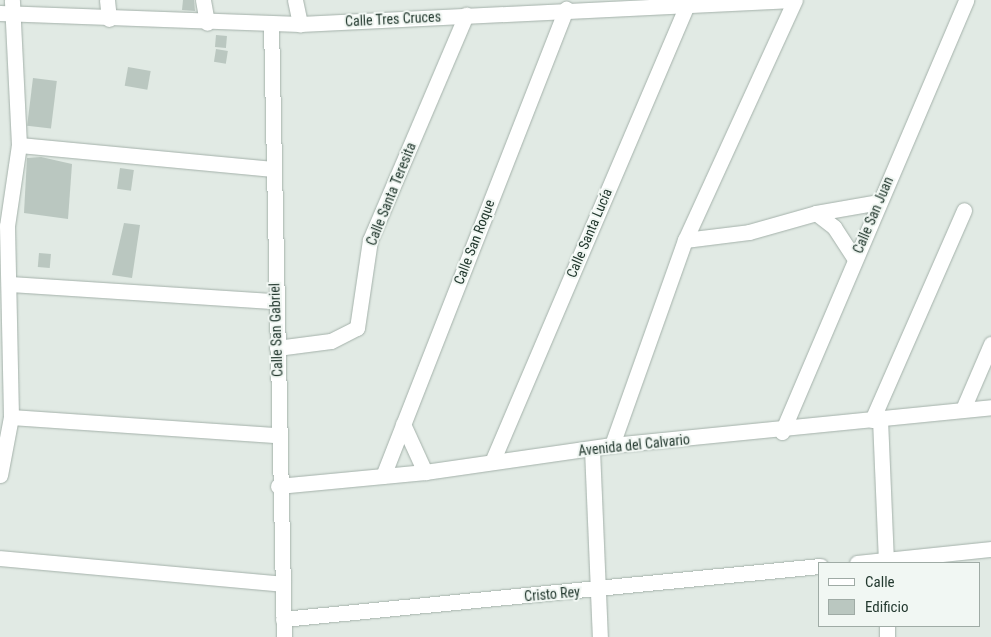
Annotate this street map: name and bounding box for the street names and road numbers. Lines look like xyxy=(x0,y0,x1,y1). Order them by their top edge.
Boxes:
street label: Calle Tres Cruces xyxy=(344,8,442,30)
street label: Calle Santa Teresita xyxy=(363,140,419,248)
street label: Calle San Juan xyxy=(849,174,897,256)
street label: Calle Santa Lucía xyxy=(563,186,615,280)
street label: Calle San Roque xyxy=(450,197,498,287)
street label: Calle San Gabriel xyxy=(266,283,286,377)
street label: Avenida del Calvario xyxy=(577,431,691,459)
street label: Cristo Rey xyxy=(523,583,581,605)

